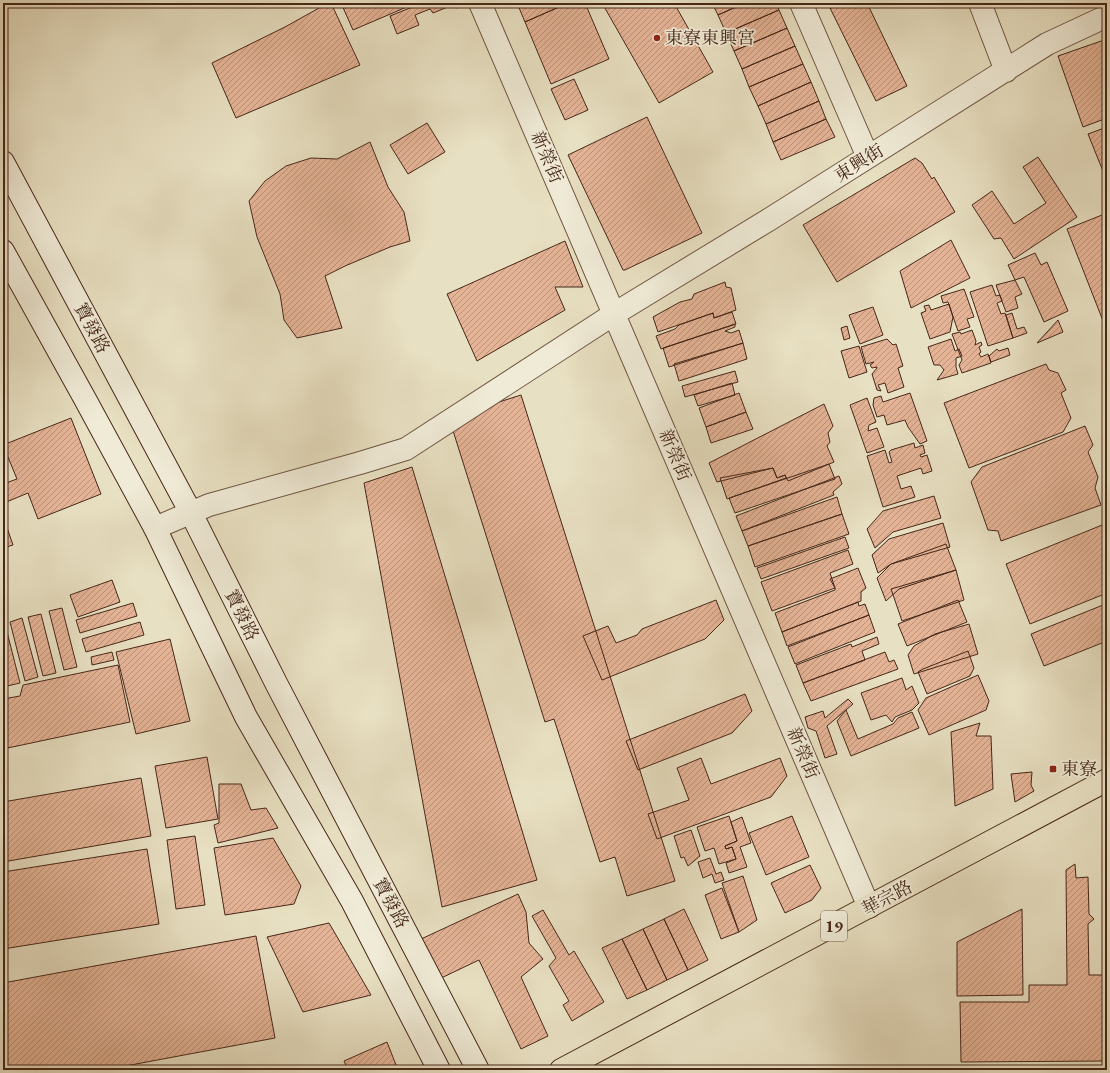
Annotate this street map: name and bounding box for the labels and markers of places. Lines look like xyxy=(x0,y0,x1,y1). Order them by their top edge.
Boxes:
place label: 東寮東興宮 xyxy=(665,26,755,49)
marker: 東寮東興宮 xyxy=(652,33,662,43)
place label: 東寮 xyxy=(1061,757,1097,780)
marker: 東寮 xyxy=(1048,764,1058,774)

